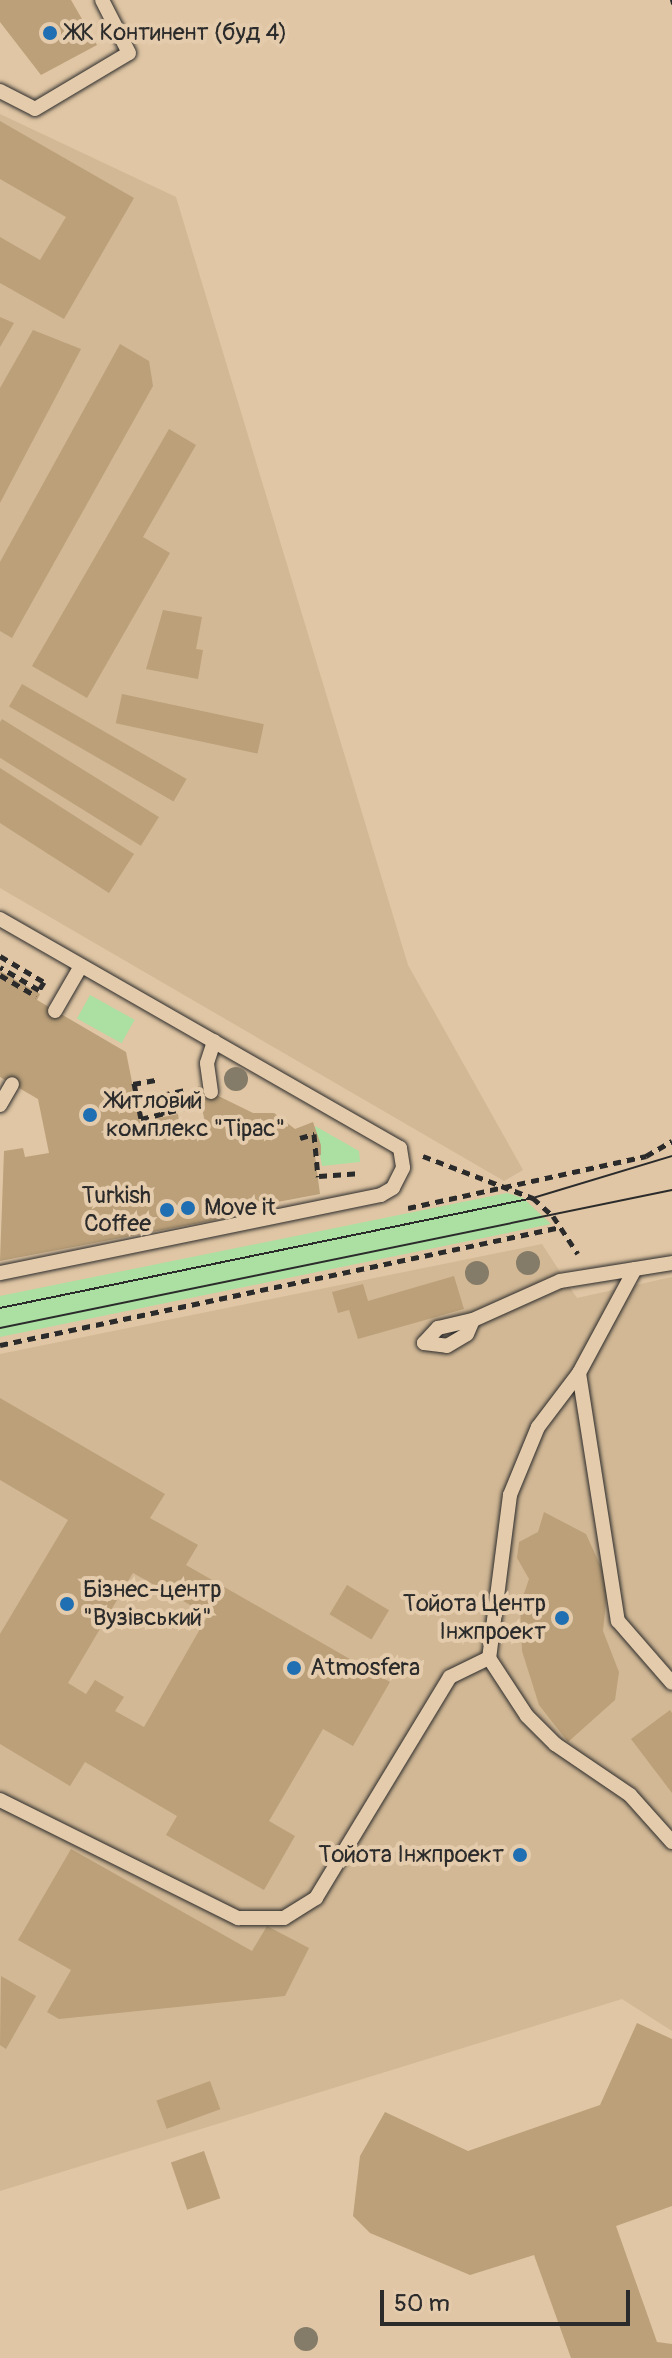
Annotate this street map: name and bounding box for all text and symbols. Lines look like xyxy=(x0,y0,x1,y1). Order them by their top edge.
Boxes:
place label: ЖК Континент (буд 4) xyxy=(66,19,287,47)
marker: ЖК Континент (буд 4) xyxy=(41,24,59,42)
place label: Житловий комплекс "Тірас" xyxy=(106,1087,285,1143)
marker: Житловий комплекс "Тірас" xyxy=(81,1106,99,1124)
place label: Turkish Coffee xyxy=(81,1182,151,1238)
place label: Move it xyxy=(204,1194,276,1222)
marker: Move it xyxy=(179,1199,197,1217)
marker: Turkish Coffee xyxy=(158,1201,176,1219)
place label: Бізнес-центр "Вузівський" xyxy=(83,1576,222,1632)
place label: Тойота Центр Інжпроект xyxy=(403,1590,546,1646)
marker: Бізнес-центр "Вузівський" xyxy=(58,1595,76,1613)
marker: Тойота Центр Інжпроект xyxy=(553,1609,571,1627)
place label: Atmosfera xyxy=(310,1654,420,1682)
marker: Atmosfera xyxy=(285,1659,303,1677)
place label: Тойота Інжпроект xyxy=(318,1841,504,1869)
marker: Тойота Інжпроект xyxy=(511,1846,529,1864)
scale bar xyxy=(384,2274,634,2324)
text: 50 m xyxy=(394,2289,450,2318)

